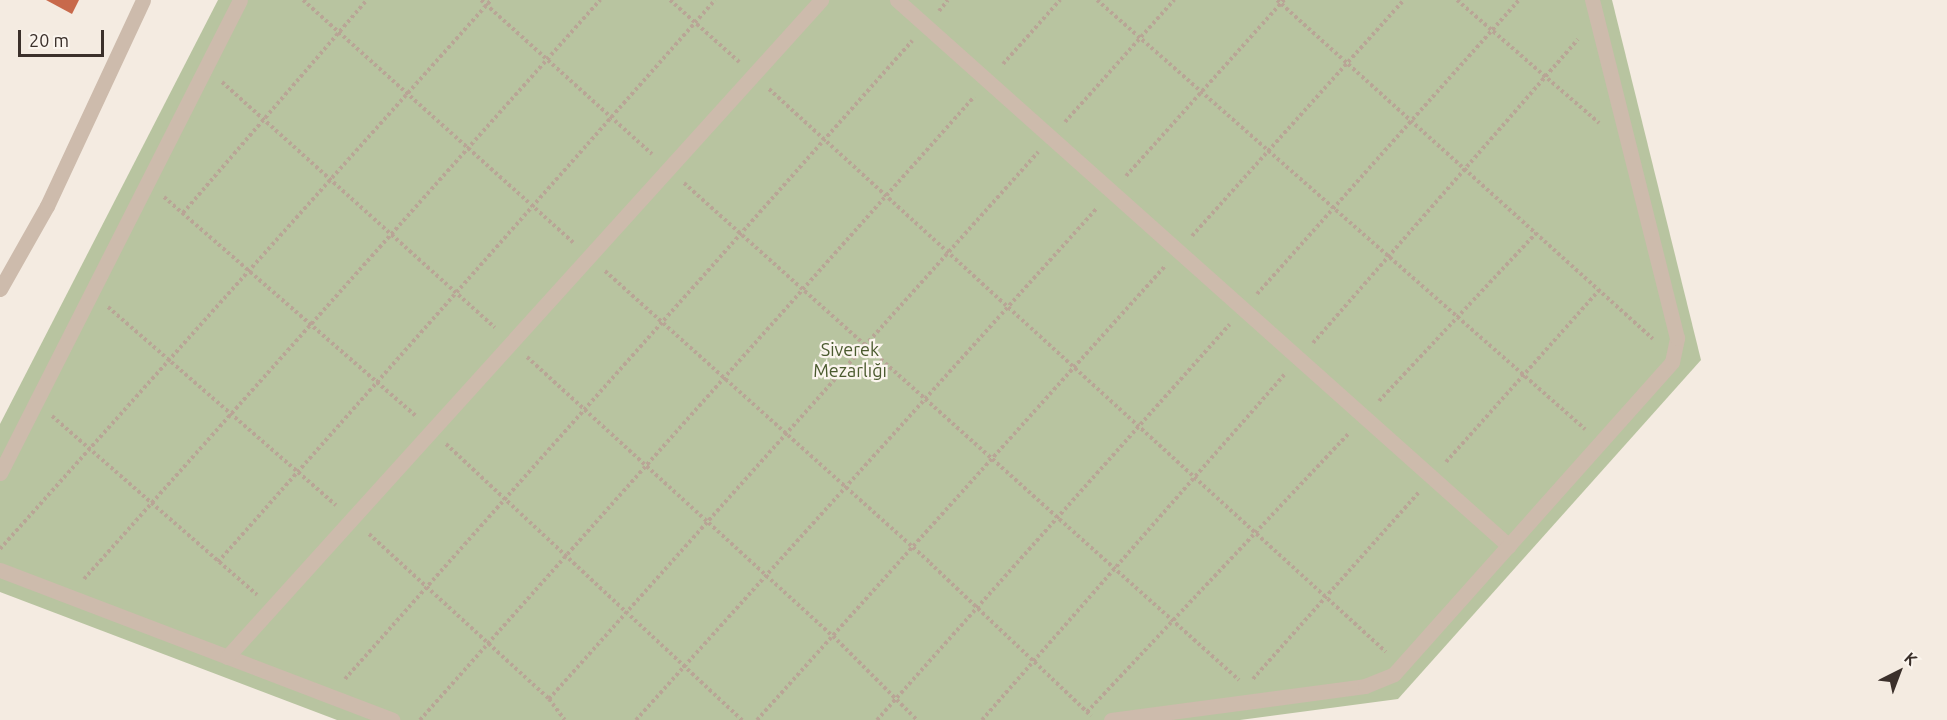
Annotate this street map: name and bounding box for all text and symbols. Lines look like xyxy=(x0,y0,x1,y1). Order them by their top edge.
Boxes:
scale bar xyxy=(21,18,106,56)
text: 20 m xyxy=(29,30,69,50)
park label: Siverek Mezarlığı xyxy=(813,339,887,382)
north arrow xyxy=(1869,642,1929,702)
text: K xyxy=(1901,648,1921,669)

